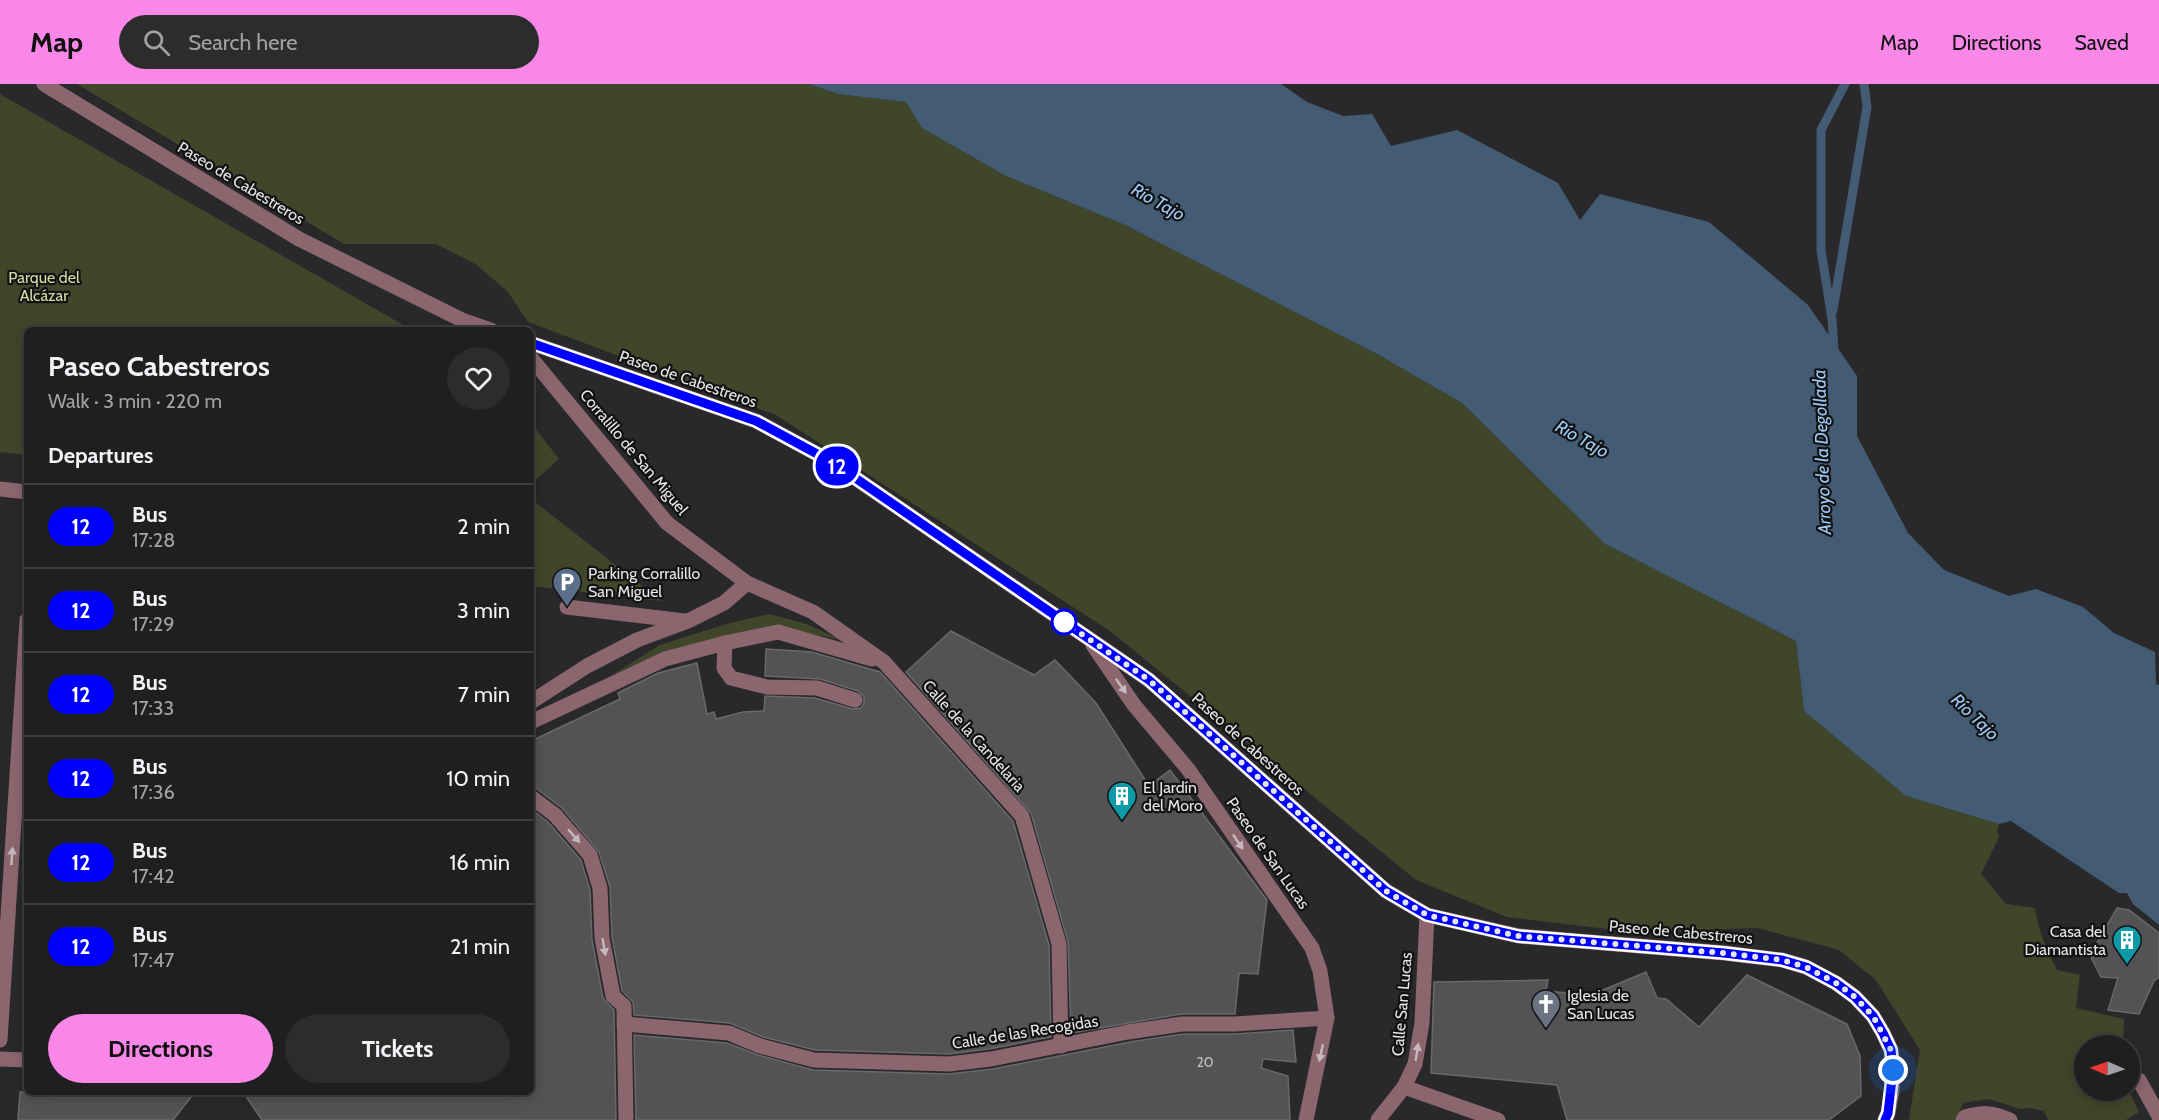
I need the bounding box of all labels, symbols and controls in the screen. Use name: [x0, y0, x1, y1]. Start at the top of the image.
search box: [119, 15, 539, 69]
text: Map: [30, 25, 83, 59]
icon: search: [140, 26, 173, 59]
text: Search here: [188, 29, 297, 56]
text: Map: [1880, 30, 1919, 55]
text: Directions: [1952, 30, 2041, 55]
text: Saved: [2074, 30, 2129, 55]
street label: Paseo de Cabestreros: [174, 138, 308, 229]
water label: Río Tajo: [1127, 178, 1189, 226]
park label: Parque del Alcázar: [8, 268, 80, 305]
button: heart: [447, 347, 510, 410]
street label: Paseo de Cabestreros: [617, 347, 760, 412]
text: Paseo Cabestreros: [48, 349, 270, 383]
water label: Arroyo de la Degollada: [1808, 369, 1836, 536]
street label: Corralillo de San Miguel: [576, 385, 692, 519]
text: Walk · 3 min · 220 m: [48, 389, 222, 413]
water label: Río Tajo: [1551, 415, 1613, 463]
text: Departures: [48, 442, 153, 469]
line badge: 12: [810, 446, 864, 485]
text: 12: [828, 454, 846, 479]
text: Bus: [132, 501, 167, 528]
text: 2 min: [457, 513, 510, 540]
text: 12: [72, 514, 90, 539]
text: 17:28: [132, 528, 175, 552]
place label: Parking Corralillo San Miguel: [588, 564, 700, 601]
parking icon: Parking Corralillo San Miguel: [551, 566, 583, 608]
text: Bus: [132, 585, 167, 612]
text: 3 min: [457, 597, 510, 624]
text: 12: [72, 598, 90, 623]
unlabelled marker: [1051, 609, 1077, 635]
text: 17:29: [132, 612, 175, 636]
text: Bus: [132, 669, 167, 696]
street label: Calle de la Candelaria: [919, 676, 1029, 796]
one-way arrow: [1115, 678, 1126, 694]
text: 7 min: [458, 681, 510, 708]
text: 12: [72, 682, 90, 707]
street label: Paseo de Cabestreros: [1188, 689, 1308, 800]
water label: Río Tajo: [1947, 689, 2003, 745]
text: 17:33: [132, 696, 174, 720]
text: Bus: [132, 753, 167, 780]
text: 10 min: [446, 765, 510, 792]
text: 12: [72, 766, 90, 791]
place label: El Jardín del Moro: [1143, 778, 1203, 815]
text: 17:36: [132, 780, 175, 804]
building icon: El Jardín del Moro: [1106, 780, 1138, 822]
street label: Paseo de San Lucas: [1222, 794, 1314, 913]
one-way arrow: [567, 828, 580, 843]
one-way arrow: [1232, 834, 1244, 850]
text: Bus: [132, 837, 167, 864]
one-way arrow: [8, 847, 17, 866]
text: 16 min: [449, 849, 510, 876]
text: 12: [72, 850, 90, 875]
text: 17:42: [132, 864, 175, 888]
street label: Paseo de Cabestreros: [1608, 916, 1754, 948]
text: Bus: [132, 921, 167, 948]
place label: Casa del Diamantista: [2024, 922, 2106, 959]
building icon: Casa del Diamantista: [2111, 924, 2143, 966]
text: 21 min: [450, 933, 510, 960]
text: 12: [72, 934, 90, 959]
one-way arrow: [600, 937, 609, 956]
text: 17:47: [132, 948, 174, 972]
street label: Calle San Lucas: [1388, 951, 1416, 1057]
place label: Iglesia de San Lucas: [1567, 986, 1635, 1023]
church icon: Iglesia de San Lucas: [1530, 988, 1562, 1030]
street label: Calle de las Recogidas: [951, 1011, 1100, 1053]
button: Directions: [48, 1014, 273, 1083]
button: Tickets: [285, 1014, 510, 1083]
north arrow: [2074, 1035, 2140, 1101]
map controls: [2074, 1035, 2140, 1101]
one-way arrow: [1413, 1043, 1422, 1062]
one-way arrow: [1316, 1044, 1325, 1063]
house number: 20: [1196, 1053, 1214, 1071]
your location: [1878, 1055, 1908, 1085]

